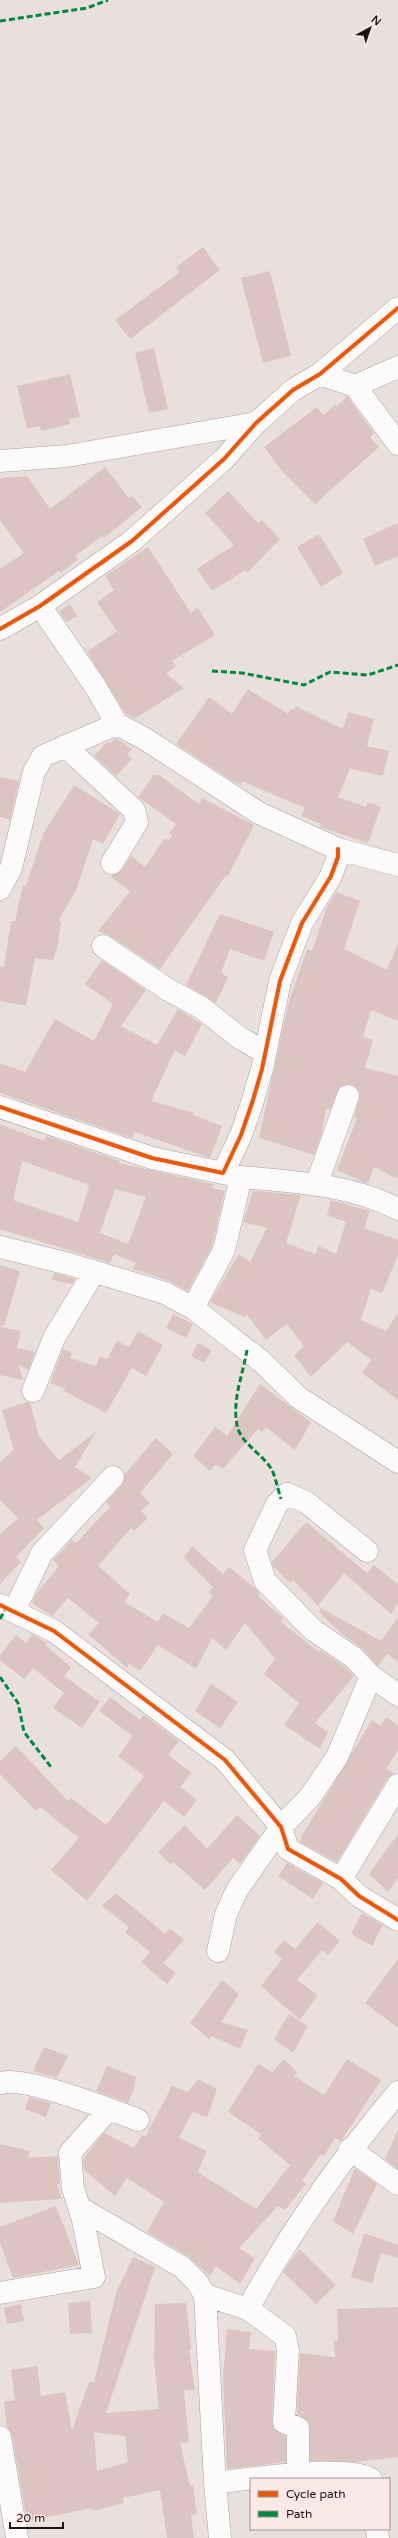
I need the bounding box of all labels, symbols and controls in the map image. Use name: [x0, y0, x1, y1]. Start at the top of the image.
north arrow: [350, 8, 390, 48]
text: N: [369, 13, 384, 29]
legend: [250, 2478, 390, 2530]
text: Cycle path: [286, 2487, 345, 2501]
scale bar: [10, 2504, 63, 2530]
text: Path: [286, 2507, 312, 2521]
text: 20 m: [16, 2511, 45, 2525]

